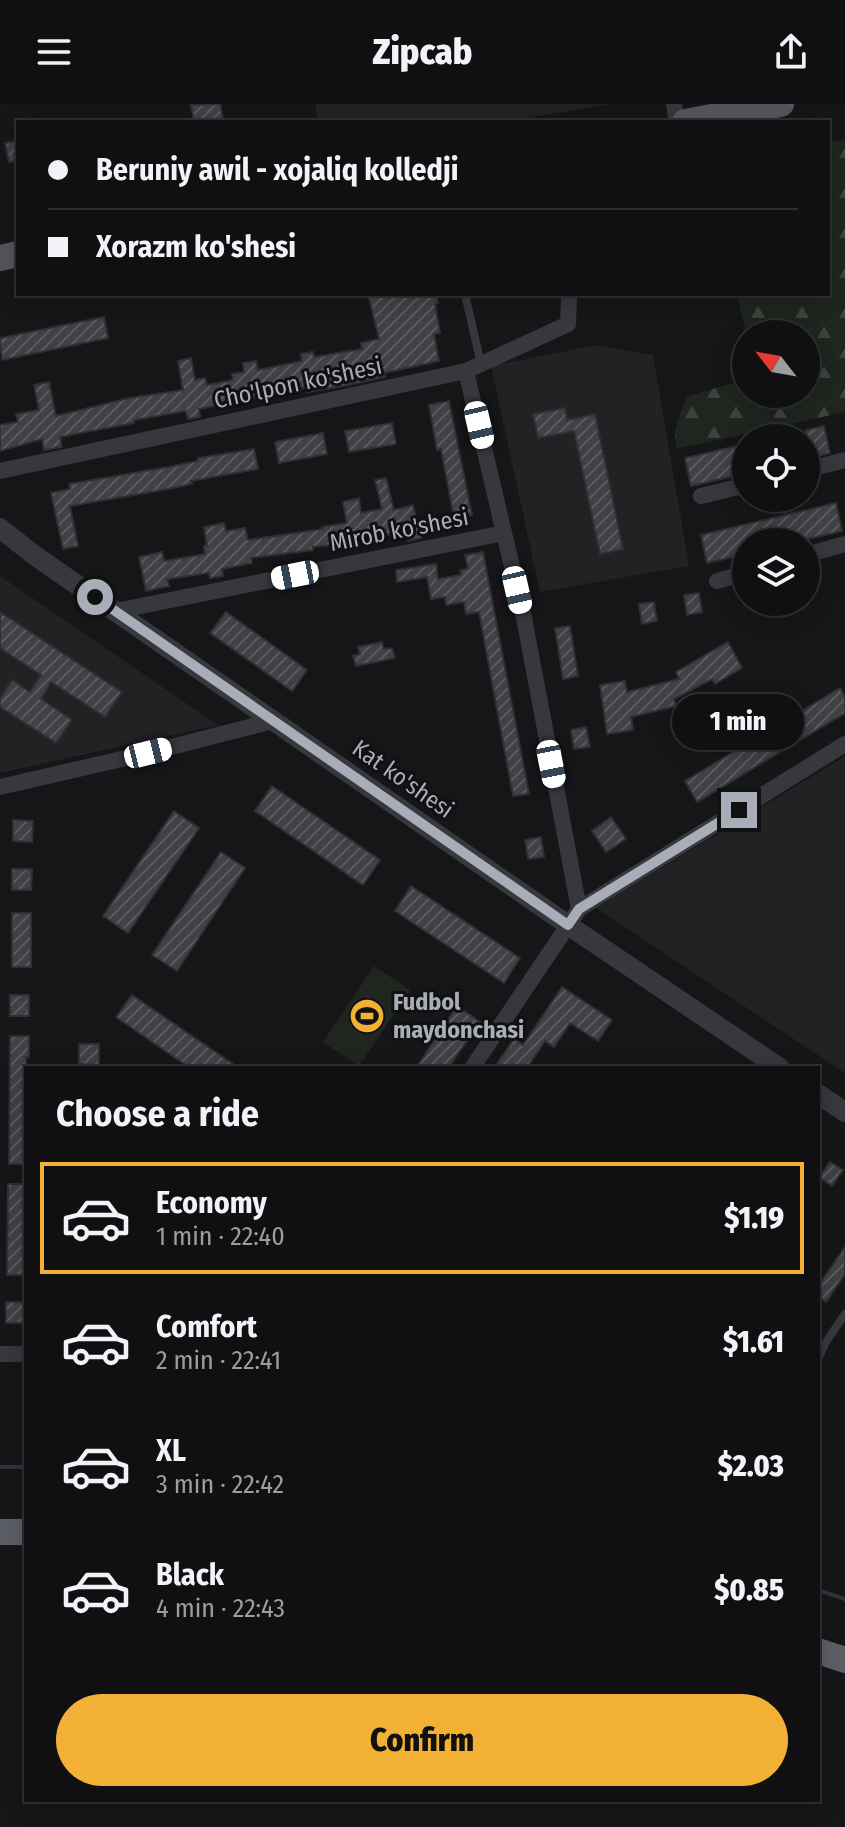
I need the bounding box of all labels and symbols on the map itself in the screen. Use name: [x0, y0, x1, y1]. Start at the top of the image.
north arrow: [732, 320, 820, 408]
street label: Cho'lpon ko'shesi: [212, 352, 384, 414]
car: [462, 399, 496, 451]
street label: Mirob ko'shesi: [327, 503, 471, 557]
car: [269, 559, 321, 591]
car: [500, 564, 534, 616]
route start: [77, 579, 113, 615]
callout: 1 min: [673, 694, 805, 750]
street label: Kat ko'shesi: [347, 734, 459, 824]
car: [122, 736, 174, 770]
car: [535, 738, 567, 790]
route end: [721, 792, 757, 828]
place label: Fudbol maydonchasi: [393, 988, 524, 1044]
sports icon: Fudbol maydonchasi: [348, 997, 386, 1035]

